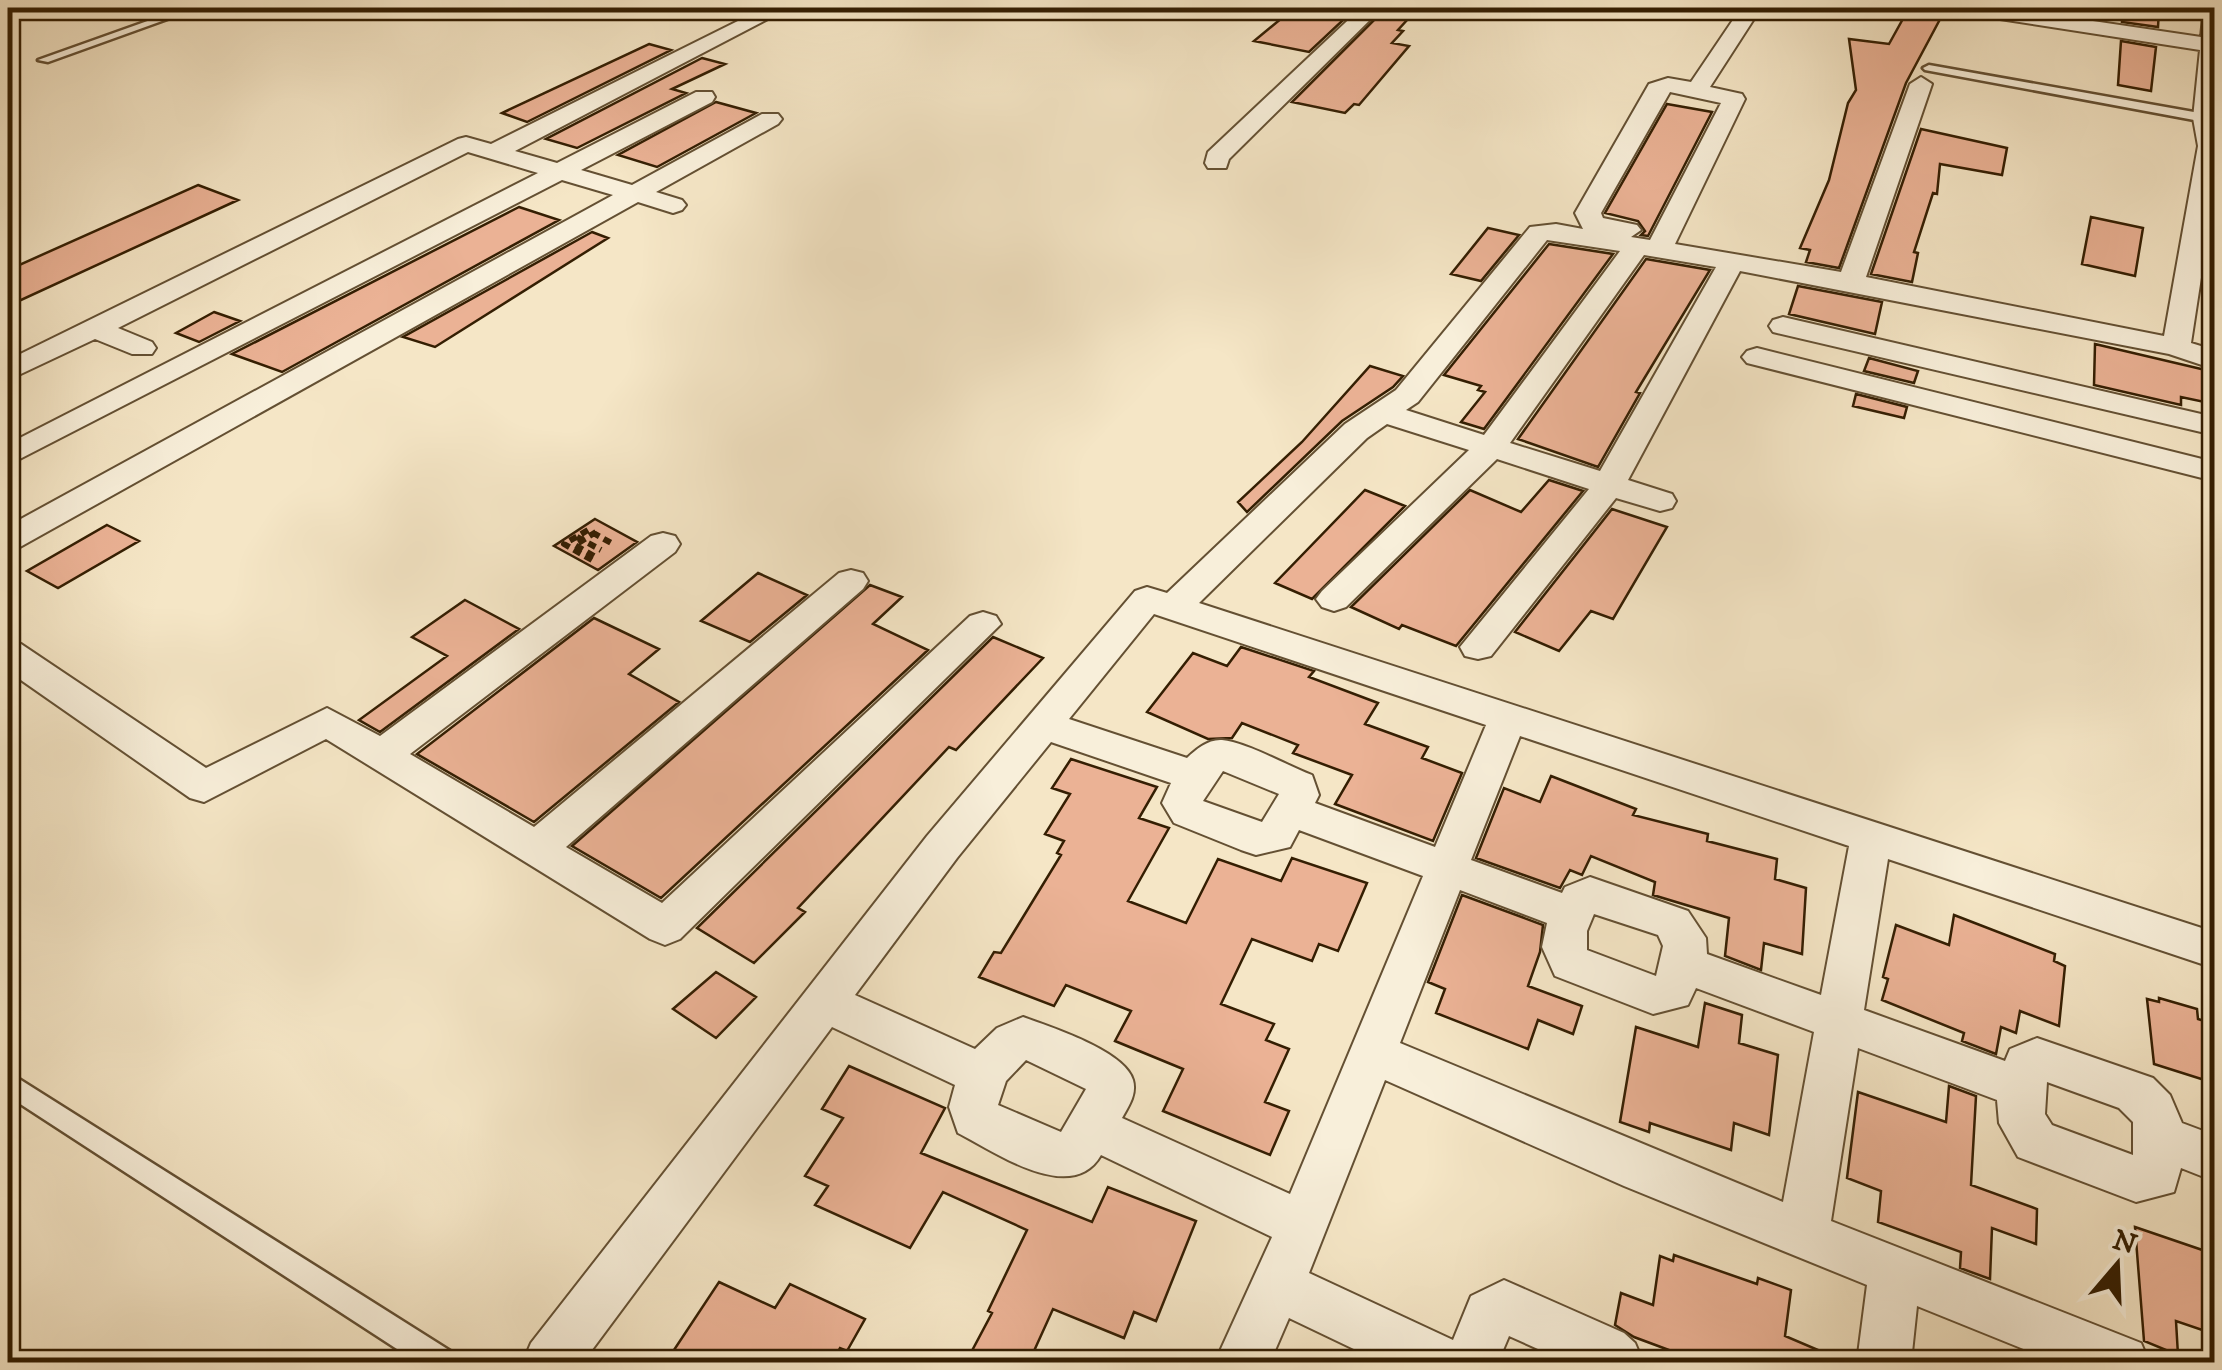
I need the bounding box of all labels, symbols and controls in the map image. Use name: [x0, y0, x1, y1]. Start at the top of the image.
north arrow: [2067, 1215, 2167, 1315]
text: N: [2108, 1222, 2141, 1263]

